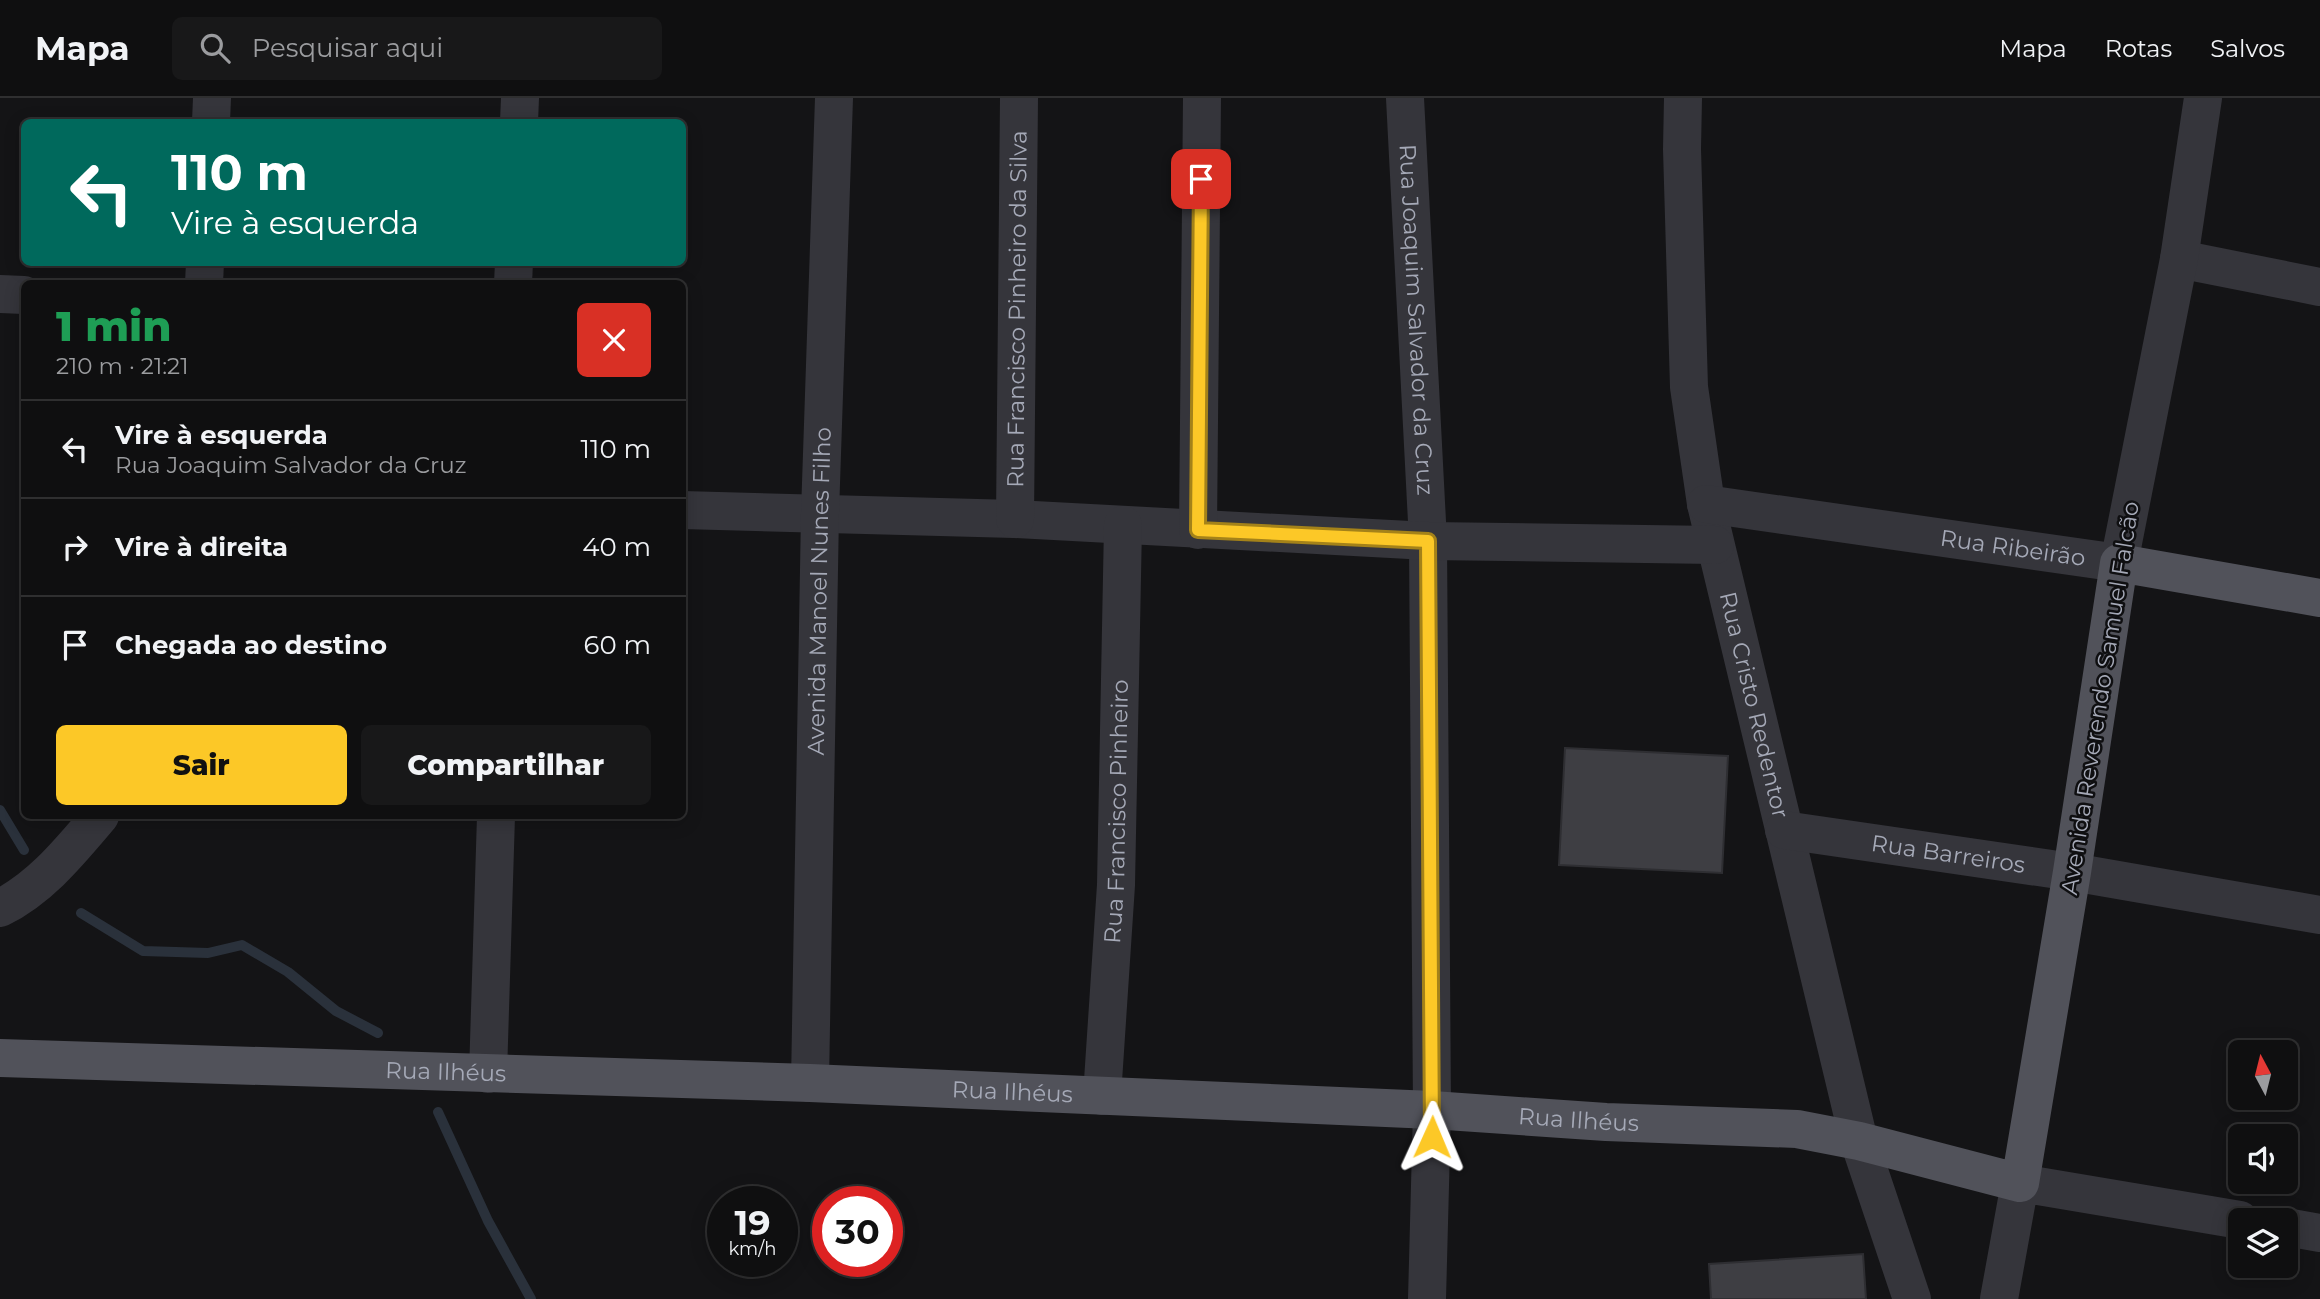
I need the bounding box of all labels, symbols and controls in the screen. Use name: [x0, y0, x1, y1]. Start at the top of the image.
search box: [172, 17, 662, 80]
text: Mapa: [35, 28, 130, 68]
icon: search: [196, 29, 234, 67]
text: Pesquisar aqui: [252, 32, 443, 64]
text: Mapa: [1999, 34, 2067, 63]
text: Rotas: [2105, 34, 2172, 63]
text: Salvos: [2210, 34, 2285, 63]
street label: Rua Francisco Pinheiro da Silva: [1001, 130, 1033, 488]
text: 110 m: [171, 143, 308, 202]
street label: Rua Joaquim Salvador da Cruz: [1393, 143, 1440, 496]
icon: left: [56, 147, 147, 238]
pin: [1171, 149, 1231, 209]
icon: arrive: [1182, 160, 1220, 198]
text: Vire à esquerda: [171, 203, 419, 242]
text: 1 min: [56, 300, 172, 352]
button: close: [577, 303, 651, 377]
text: 210 m · 21:21: [56, 352, 188, 380]
text: Vire à esquerda: [115, 419, 328, 451]
street label: Avenida Manoel Nunes Filho: [802, 426, 837, 755]
icon: left: [56, 430, 94, 468]
text: 110 m: [581, 433, 651, 465]
text: Rua Joaquim Salvador da Cruz: [115, 451, 466, 479]
street label: Avenida Reverendo Samuel Falcão: [2055, 499, 2145, 897]
street label: Rua Ribeirão: [1938, 524, 2087, 572]
icon: right: [56, 528, 94, 566]
text: Vire à direita: [115, 531, 288, 563]
text: 40 m: [582, 531, 651, 563]
street label: Rua Cristo Redentor: [1714, 589, 1795, 821]
icon: arrive: [56, 626, 94, 664]
text: Chegada ao destino: [115, 629, 387, 661]
text: 60 m: [584, 629, 651, 661]
street label: Rua Francisco Pinheiro: [1098, 679, 1134, 944]
button: Sair: [56, 725, 347, 805]
button: Compartilhar: [361, 725, 651, 805]
street label: Rua Barreiros: [1869, 829, 2027, 879]
north arrow: [2228, 1040, 2298, 1110]
map controls: [2228, 1040, 2298, 1278]
street label: Rua Ilhéus: [385, 1056, 507, 1088]
street label: Rua Ilhéus: [951, 1075, 1073, 1108]
position arrow: [1395, 1100, 1469, 1174]
street label: Rua Ilhéus: [1517, 1102, 1640, 1137]
button: sound: [2228, 1124, 2298, 1194]
speed limit sign: 30: [812, 1186, 903, 1277]
text: 19: [734, 1201, 771, 1244]
button: layers: [2228, 1208, 2298, 1278]
text: km/h: [728, 1238, 777, 1260]

